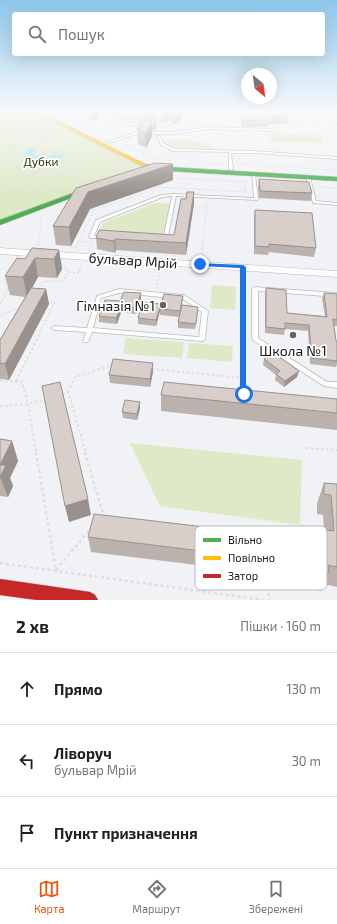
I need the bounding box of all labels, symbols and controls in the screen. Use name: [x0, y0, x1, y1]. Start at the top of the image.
search box: [12, 12, 325, 56]
icon: search: [26, 23, 48, 45]
text: Пошук: [58, 25, 105, 43]
north arrow: [241, 68, 277, 104]
park label: Дубки: [24, 154, 58, 169]
street label: бульвар Мрій: [88, 248, 178, 272]
route end: [191, 255, 209, 273]
place label: Гімназія №1: [76, 297, 155, 314]
marker: Гімназія №1: [158, 300, 168, 310]
marker: Школа №1: [288, 330, 298, 340]
place label: Школа №1: [259, 342, 327, 359]
route start: [235, 385, 253, 403]
legend: [195, 526, 327, 590]
text: Вільно: [228, 533, 262, 546]
text: Повільно: [228, 551, 275, 564]
text: Затор: [228, 569, 258, 582]
text: 2 хв: [16, 616, 49, 636]
text: Пішки · 160 m: [240, 618, 321, 634]
icon: ahead: [16, 678, 38, 700]
text: Прямо: [54, 680, 103, 698]
text: 130 m: [286, 681, 321, 697]
text: Ліворуч: [54, 744, 112, 762]
icon: left: [16, 750, 38, 772]
text: 30 m: [292, 753, 321, 769]
text: бульвар Мрій: [54, 762, 137, 778]
icon: arrive: [16, 822, 38, 844]
text: Пункт призначення: [54, 824, 198, 842]
tab: Карта: [34, 878, 64, 915]
tab: Маршрут: [132, 878, 181, 915]
tab: Збережені: [249, 878, 303, 915]

